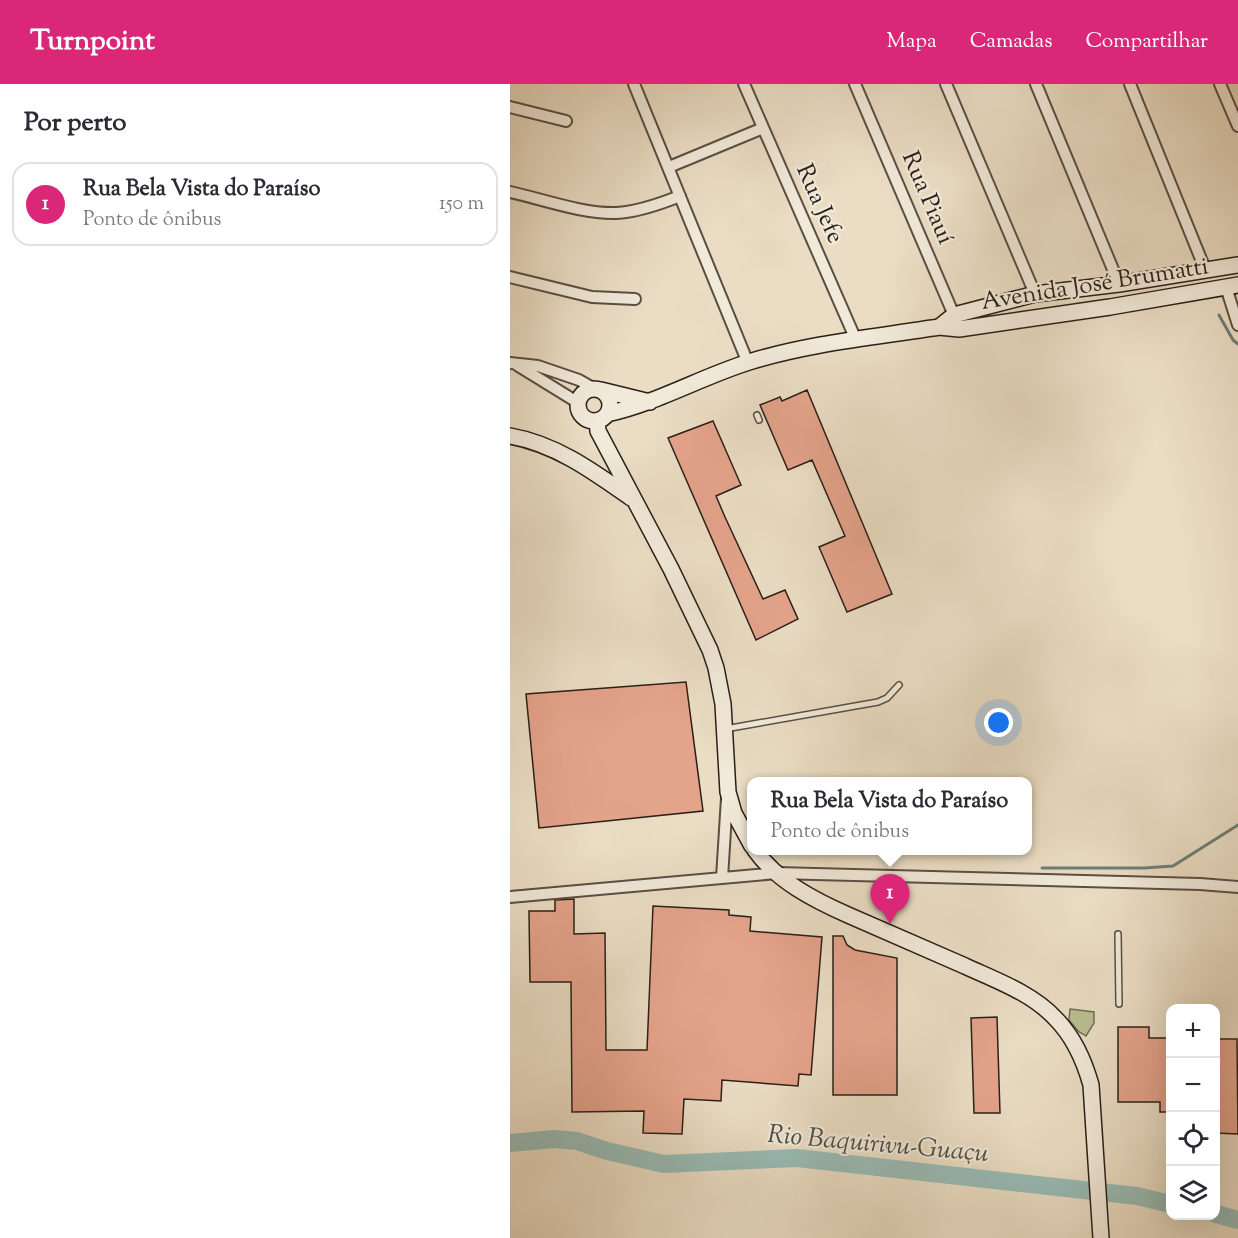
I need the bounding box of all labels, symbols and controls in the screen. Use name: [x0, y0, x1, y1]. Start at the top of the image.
text: Turnpoint: [30, 22, 155, 62]
text: Mapa: [887, 27, 937, 57]
text: Camadas: [970, 27, 1053, 57]
text: Compartilhar: [1086, 27, 1208, 57]
text: Por perto: [24, 105, 126, 142]
street label: Rua Piauí: [892, 146, 962, 250]
street label: Rua Jefe: [786, 159, 852, 249]
text: Rua Bela Vista do Paraíso: [83, 174, 321, 206]
text: 1: [42, 190, 49, 219]
text: 150 m: [439, 190, 484, 219]
text: Ponto de ônibus: [83, 206, 221, 235]
street label: Avenida José Brumatti: [979, 250, 1211, 320]
your location: [984, 708, 1013, 737]
popup: [747, 777, 1032, 855]
text: Rua Bela Vista do Paraíso: [771, 786, 1008, 818]
text: Ponto de ônibus: [771, 818, 909, 847]
pin: 1: [870, 874, 910, 924]
map controls: [1166, 1004, 1220, 1220]
button: +: [1166, 1004, 1220, 1058]
button: −: [1166, 1058, 1220, 1112]
button: locate: [1166, 1112, 1220, 1166]
water label: Rio Baquirivu-Guaçu: [766, 1117, 990, 1173]
button: layers: [1166, 1166, 1220, 1220]

